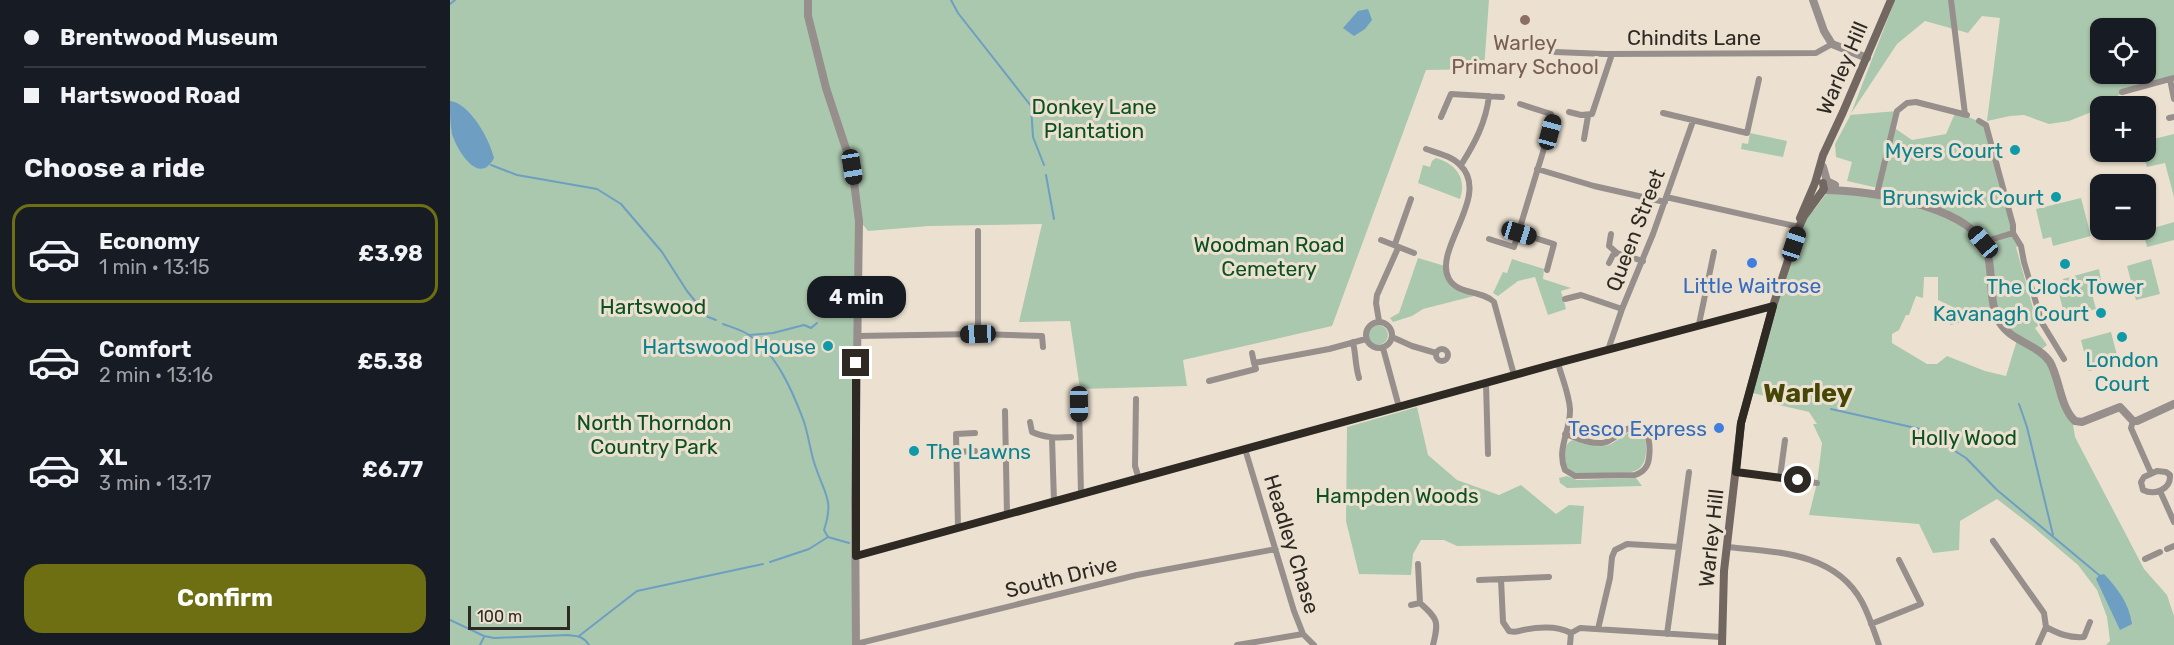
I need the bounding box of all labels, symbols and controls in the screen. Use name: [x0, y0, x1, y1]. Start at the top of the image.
marker: Warley Primary School: [1518, 13, 1532, 27]
street label: Warley Hill: [1811, 18, 1873, 118]
map controls: [2090, 18, 2156, 240]
button: locate: [2090, 18, 2156, 84]
text: Brentwood Museum: [60, 24, 278, 51]
street label: Chindits Lane: [1627, 25, 1761, 50]
place label: Warley Primary School: [1451, 30, 1599, 79]
text: Hartswood Road: [60, 82, 240, 109]
park label: Donkey Lane Plantation: [1031, 94, 1157, 143]
button: +: [2090, 96, 2156, 162]
car: [1537, 112, 1563, 152]
place label: Myers Court: [1885, 138, 2003, 163]
marker: Myers Court: [2008, 143, 2022, 157]
car: [840, 148, 864, 186]
text: Choose a ride: [24, 152, 205, 184]
street label: Queen Street: [1600, 165, 1670, 295]
button: −: [2090, 174, 2156, 240]
place label: Brunswick Court: [1882, 185, 2044, 210]
marker: Brunswick Court: [2049, 190, 2063, 204]
car: [1499, 219, 1539, 247]
car: [1965, 222, 2001, 262]
car: [1780, 224, 1808, 264]
icon: car: [27, 227, 81, 281]
text: Economy: [99, 228, 200, 255]
park label: Woodman Road Cemetery: [1194, 232, 1344, 281]
text: £3.98: [358, 240, 423, 267]
text: 1 min · 13:15: [99, 255, 210, 279]
marker: Little Waitrose: [1745, 256, 1759, 270]
marker: The Clock Tower: [2058, 257, 2072, 271]
place label: Little Waitrose: [1683, 273, 1821, 298]
place label: The Clock Tower: [1986, 274, 2144, 299]
callout: 4 min: [806, 276, 906, 318]
text: 4 min: [829, 285, 884, 309]
park label: Hartswood: [600, 294, 706, 319]
place label: Kavanagh Court: [1933, 301, 2089, 326]
marker: Kavanagh Court: [2094, 306, 2108, 320]
car: [960, 324, 996, 344]
marker: London Court: [2115, 330, 2129, 344]
place label: Hartswood House: [642, 334, 816, 359]
icon: car: [27, 335, 81, 389]
text: Comfort: [99, 336, 191, 363]
marker: Hartswood House: [821, 339, 835, 353]
place label: London Court: [2085, 347, 2159, 396]
text: £5.38: [357, 348, 423, 375]
route end: [842, 349, 869, 376]
text: 2 min · 13:16: [99, 363, 213, 387]
district label: Warley: [1763, 377, 1853, 409]
car: [1070, 386, 1088, 422]
park label: North Thorndon Country Park: [577, 410, 731, 459]
place label: Tesco Express: [1568, 416, 1707, 441]
marker: Tesco Express: [1712, 421, 1726, 435]
park label: Holly Wood: [1911, 425, 2017, 450]
place label: The Lawns: [926, 439, 1031, 464]
icon: car: [27, 443, 81, 497]
text: XL: [99, 444, 127, 471]
marker: The Lawns: [907, 444, 921, 458]
text: £6.77: [362, 456, 423, 483]
route start: [1784, 466, 1811, 493]
text: 3 min · 13:17: [99, 471, 212, 495]
street label: Headley Chase: [1259, 471, 1325, 617]
park label: Hampden Woods: [1315, 483, 1479, 508]
street label: Warley Hill: [1693, 488, 1729, 588]
street label: South Drive: [1002, 551, 1120, 603]
button: Confirm: [24, 564, 426, 633]
scale bar: [468, 603, 570, 630]
text: 100 m: [477, 607, 522, 626]

